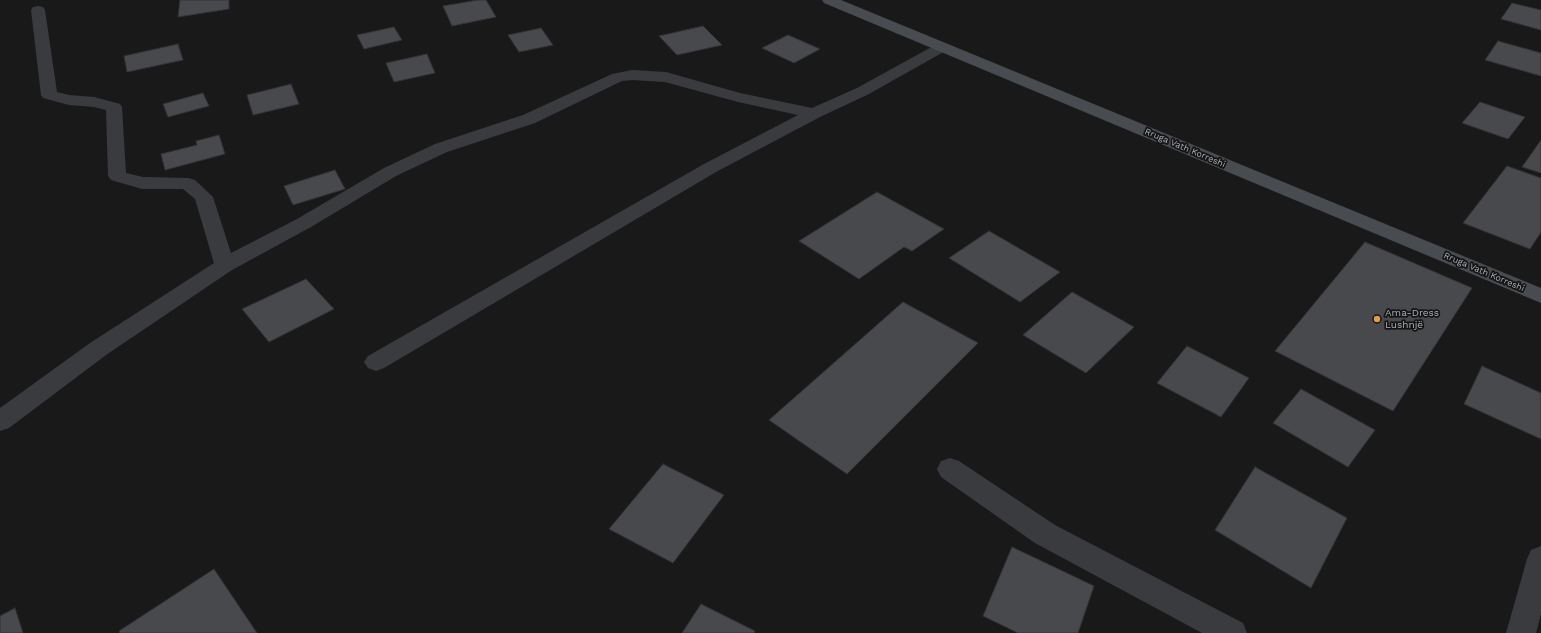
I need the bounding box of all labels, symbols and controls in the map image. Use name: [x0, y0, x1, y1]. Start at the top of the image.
street label: Rruga Vath Korreshi: [1143, 126, 1227, 170]
street label: Rruga Vath Korreshi: [1442, 250, 1526, 294]
place label: Ama-Dress Lushnjë: [1385, 307, 1439, 330]
marker: Ama-Dress Lushnjë: [1372, 314, 1382, 324]

